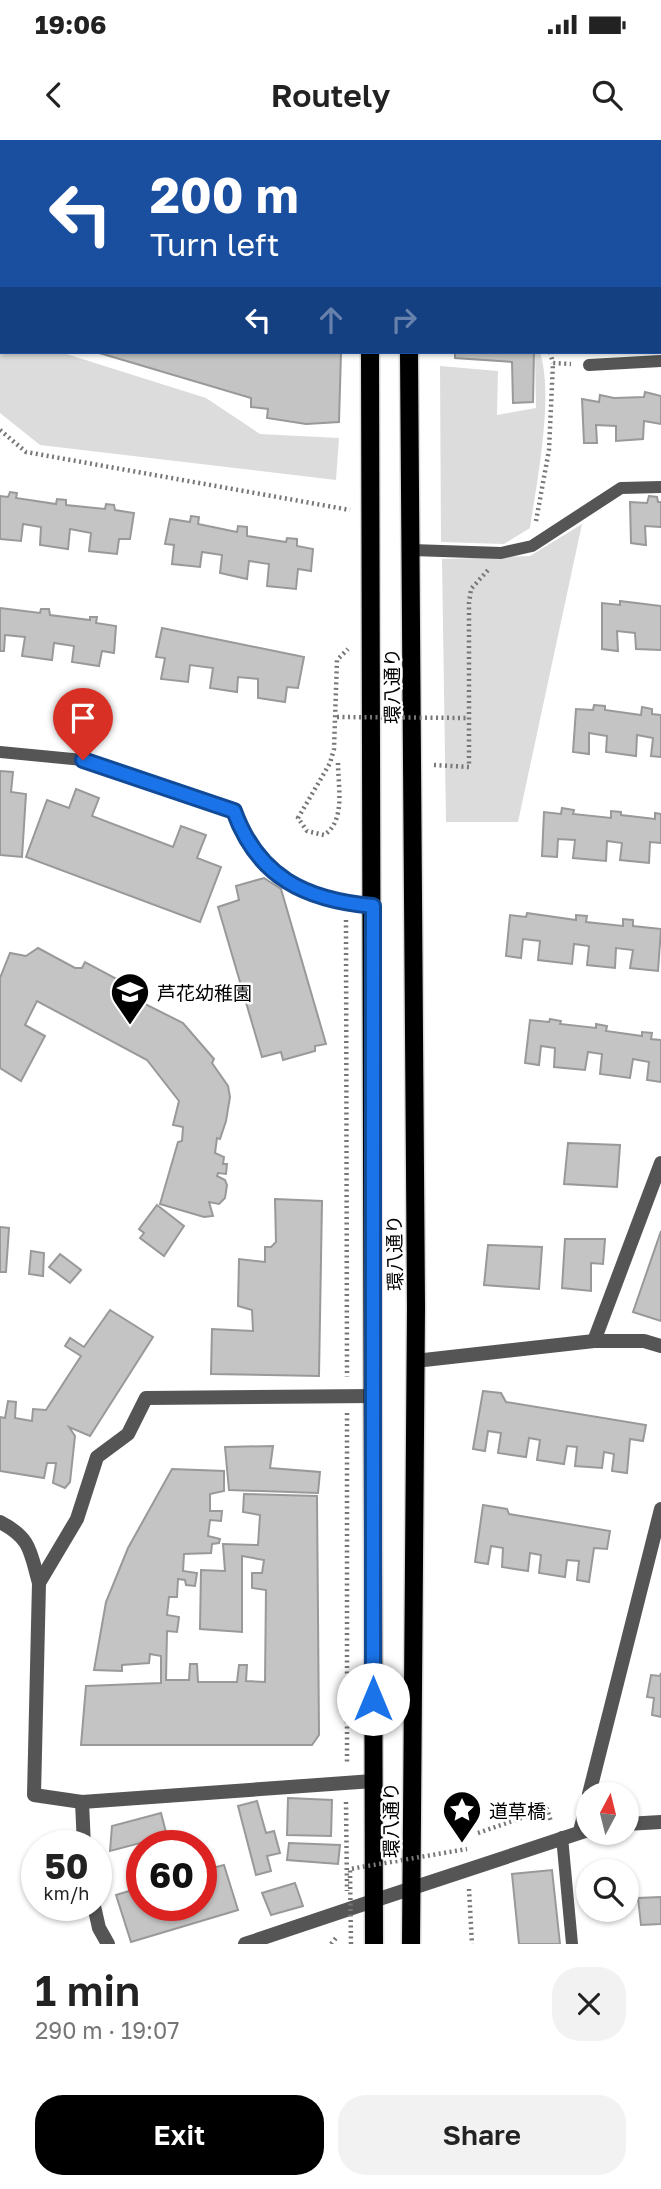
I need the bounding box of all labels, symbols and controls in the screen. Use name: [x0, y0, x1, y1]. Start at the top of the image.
text: 19:06: [35, 9, 107, 40]
icon: back: [35, 76, 73, 114]
text: Routely: [271, 76, 390, 114]
icon: search: [588, 76, 626, 114]
text: 200 m: [150, 165, 299, 224]
icon: left: [35, 168, 126, 259]
text: Turn left: [150, 225, 279, 263]
icon: left: [239, 301, 277, 339]
icon: ahead: [312, 301, 350, 339]
icon: right: [385, 301, 423, 339]
street label: 環八通り: [380, 648, 403, 724]
pin: [53, 688, 113, 760]
icon: arrive: [64, 699, 102, 737]
school or university icon: 芦花幼稚園: [109, 971, 151, 1026]
place label: 芦花幼稚園: [157, 981, 252, 1004]
street label: 環八通り: [382, 1215, 406, 1291]
position arrow: [336, 1662, 410, 1736]
street label: 環八通り: [379, 1782, 402, 1858]
north arrow: [576, 1782, 639, 1844]
map controls: [576, 1782, 639, 1922]
place icon: 道草橋: [441, 1789, 483, 1844]
place label: 道草橋: [489, 1799, 546, 1822]
speed limit sign: 60: [126, 1830, 217, 1921]
text: 50: [44, 1845, 89, 1887]
button: search: [576, 1859, 639, 1922]
text: km/h: [44, 1882, 89, 1904]
text: 1 min: [35, 1965, 140, 2015]
button: close: [552, 1967, 626, 2041]
text: 290 m · 19:07: [35, 2016, 179, 2044]
button: Exit: [35, 2095, 324, 2175]
button: Share: [338, 2095, 626, 2175]

